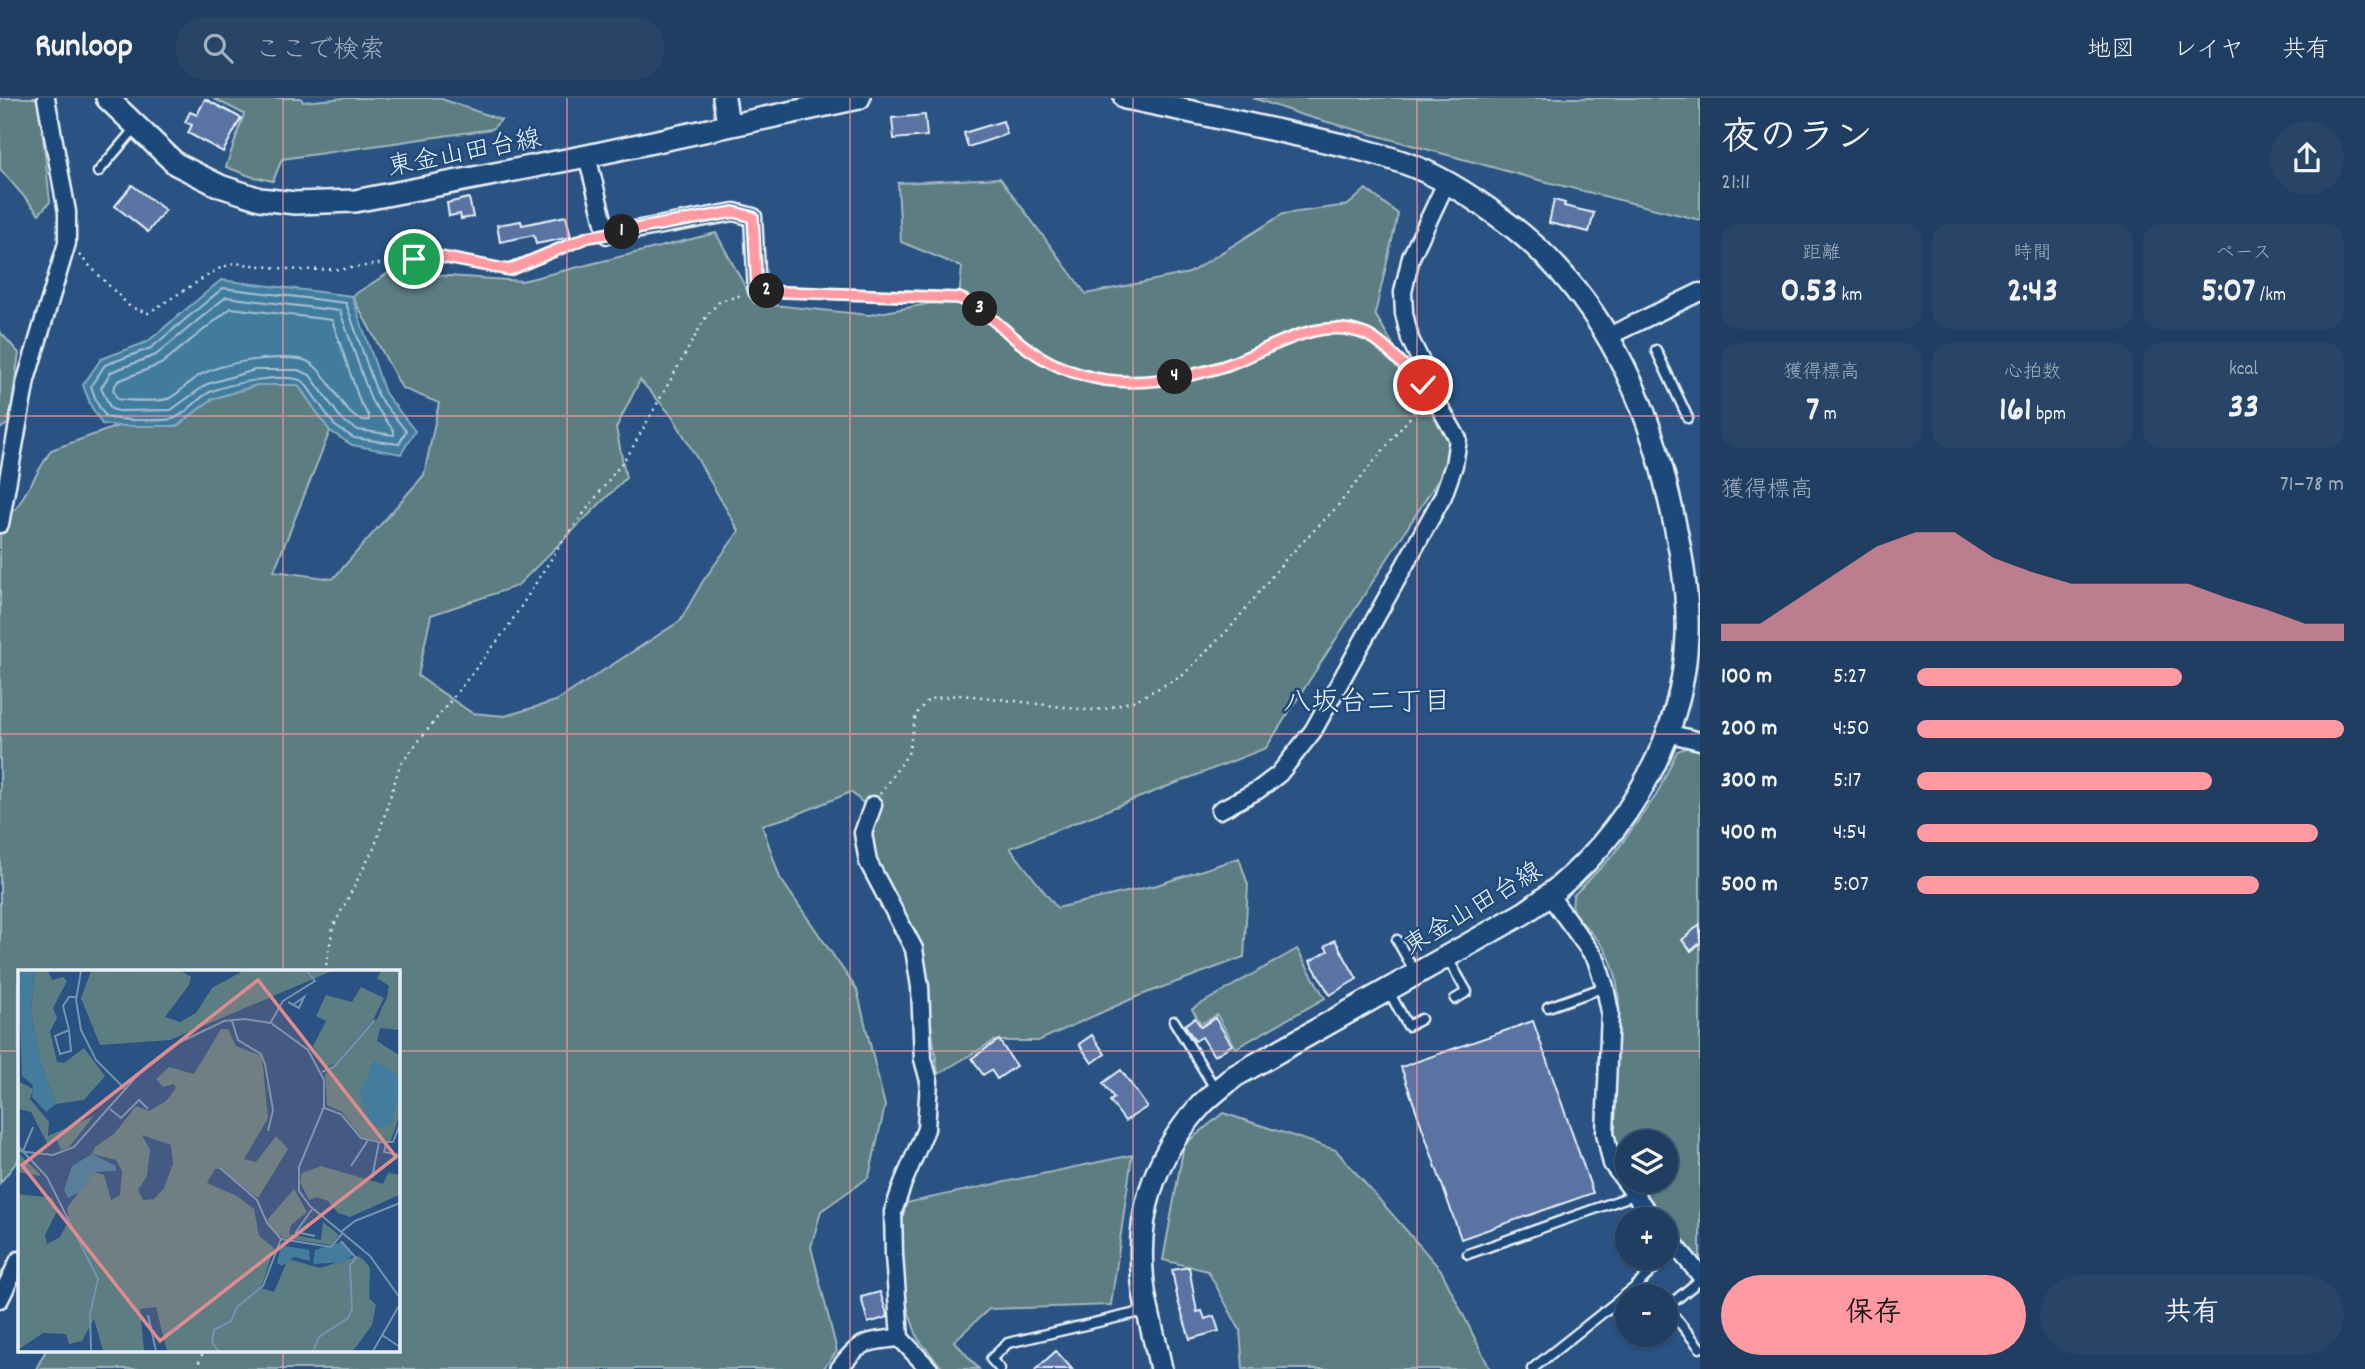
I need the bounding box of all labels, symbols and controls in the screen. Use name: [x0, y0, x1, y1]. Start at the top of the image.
search box: [175, 17, 665, 80]
text: Runloop: [35, 25, 133, 72]
icon: search: [199, 29, 237, 67]
text: ここで検索: [255, 33, 385, 70]
text: 地図: [2087, 34, 2135, 68]
text: レイヤ: [2173, 34, 2244, 68]
text: 共有: [2282, 34, 2330, 68]
text: 夜のラン: [1721, 113, 1873, 168]
street label: 東金山田台線: [385, 121, 545, 187]
button: share: [2270, 121, 2344, 195]
text: 21:11: [1721, 167, 1750, 200]
pin: 1: [604, 214, 640, 250]
text: 1: [619, 218, 624, 245]
pin: [384, 229, 444, 289]
icon: arrive: [395, 240, 433, 278]
text: 距離: [1802, 241, 1841, 268]
text: 時間: [2013, 241, 2052, 268]
text: ペース: [2216, 241, 2271, 268]
text: 0.53: [1781, 268, 1837, 318]
text: 2:43: [2007, 268, 2058, 318]
text: 5:07: [2201, 268, 2255, 318]
pin: 2: [750, 274, 784, 308]
text: 2: [762, 277, 771, 304]
text: km: [1837, 283, 1862, 310]
text: /km: [2255, 283, 2286, 310]
pin: 3: [962, 292, 998, 326]
text: 3: [975, 295, 984, 322]
pin: [1393, 355, 1453, 415]
text: kcal: [2229, 357, 2258, 384]
pin: 4: [1158, 360, 1192, 394]
text: 獲得標高: [1783, 360, 1860, 387]
text: 心拍数: [2004, 360, 2061, 387]
text: 4: [1171, 363, 1178, 390]
icon: check: [1404, 366, 1442, 404]
text: 33: [2228, 384, 2259, 434]
text: 7: [1806, 387, 1820, 437]
text: 161: [1999, 387, 2032, 437]
text: m: [1820, 402, 1837, 429]
text: bpm: [2032, 402, 2066, 429]
text: 71–78 m: [2280, 469, 2344, 502]
text: 獲得標高: [1721, 475, 1813, 508]
text: 100 m: [1721, 661, 1772, 694]
text: 5:27: [1833, 661, 1866, 694]
district label: 八坂台二丁目: [1283, 685, 1451, 725]
text: 200 m: [1721, 713, 1777, 746]
text: 4:50: [1833, 713, 1870, 746]
text: 300 m: [1721, 765, 1777, 798]
text: 5:17: [1833, 765, 1861, 798]
text: 400 m: [1721, 817, 1777, 850]
text: 4:54: [1833, 817, 1867, 850]
street label: 東金山田台線: [1397, 854, 1550, 966]
text: 500 m: [1721, 869, 1778, 902]
text: 5:07: [1833, 869, 1869, 902]
inset map: [18, 970, 399, 1352]
map controls: [1615, 1130, 1678, 1347]
button: layers: [1615, 1130, 1678, 1193]
button: +: [1615, 1207, 1678, 1270]
button: 保存: [1721, 1275, 2026, 1355]
button: 共有: [2040, 1275, 2344, 1355]
button: −: [1615, 1284, 1678, 1347]

